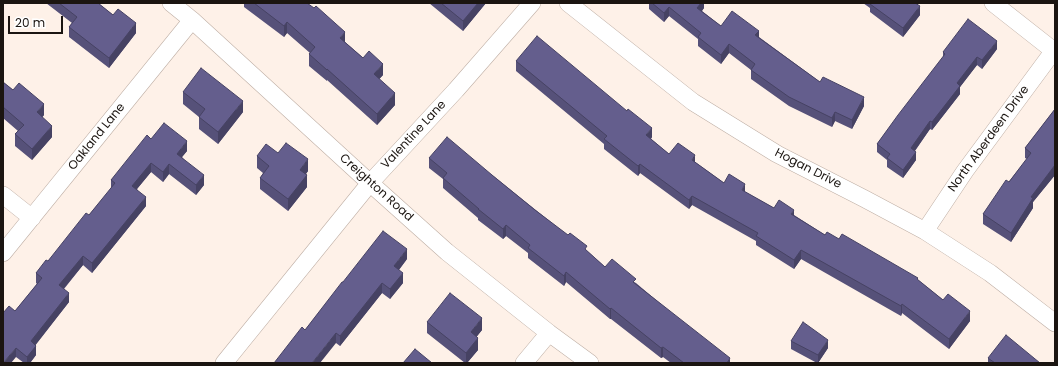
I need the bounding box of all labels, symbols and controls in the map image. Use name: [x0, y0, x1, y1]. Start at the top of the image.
scale bar: [10, 8, 65, 34]
text: 20 m: [15, 14, 45, 31]
street label: North Aberdeen Drive: [946, 83, 1032, 195]
street label: Valentine Lane: [379, 98, 449, 172]
street label: Oakland Lane: [66, 101, 128, 173]
street label: Hogan Drive: [772, 146, 844, 192]
street label: Creighton Road: [336, 151, 416, 225]

